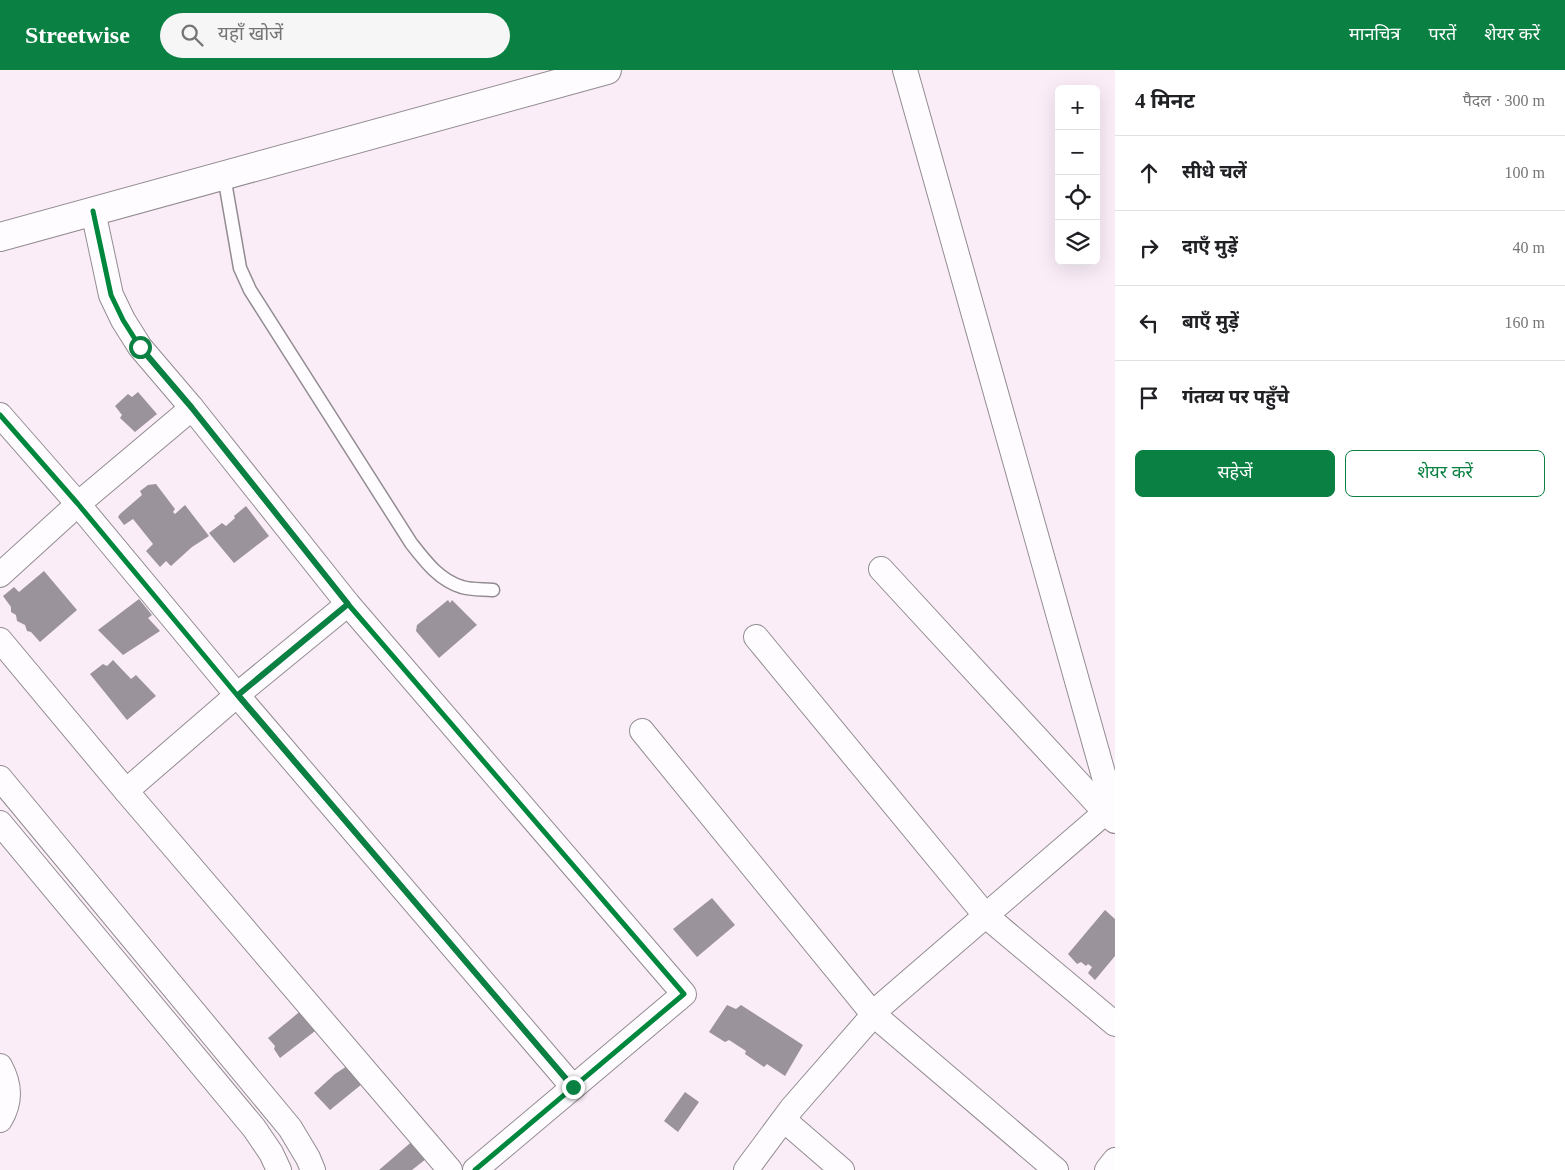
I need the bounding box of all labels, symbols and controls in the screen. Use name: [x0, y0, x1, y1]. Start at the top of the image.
search box: [160, 13, 510, 58]
icon: search: [178, 21, 206, 49]
text: Streetwise: [25, 22, 130, 48]
text: यहाँ खोजें: [218, 23, 283, 44]
text: मानचित्र: [1349, 24, 1400, 44]
text: परतें: [1428, 24, 1456, 44]
text: शेयर करें: [1484, 24, 1540, 44]
map controls: [1055, 85, 1100, 265]
button: +: [1055, 85, 1100, 130]
text: 4 मिनट: [1135, 89, 1195, 113]
text: पैदल · 300 m: [1463, 92, 1545, 109]
button: −: [1055, 130, 1100, 175]
icon: ahead: [1135, 159, 1163, 187]
text: सीधे चलें: [1182, 161, 1247, 182]
text: 100 m: [1505, 164, 1545, 181]
button: locate: [1055, 175, 1100, 220]
button: layers: [1055, 220, 1100, 265]
icon: right: [1135, 234, 1163, 262]
text: दाएँ मुड़ें: [1182, 236, 1238, 257]
text: 40 m: [1513, 239, 1545, 256]
icon: left: [1135, 309, 1163, 337]
text: बाएँ मुड़ें: [1182, 311, 1239, 332]
text: 160 m: [1505, 314, 1545, 331]
route start: [129, 336, 152, 359]
icon: arrive: [1135, 384, 1163, 412]
text: गंतव्य पर पहुँचे: [1182, 386, 1289, 407]
button: सहेजें: [1135, 450, 1335, 497]
button: शेयर करें: [1345, 450, 1545, 497]
route end: [562, 1076, 585, 1099]

